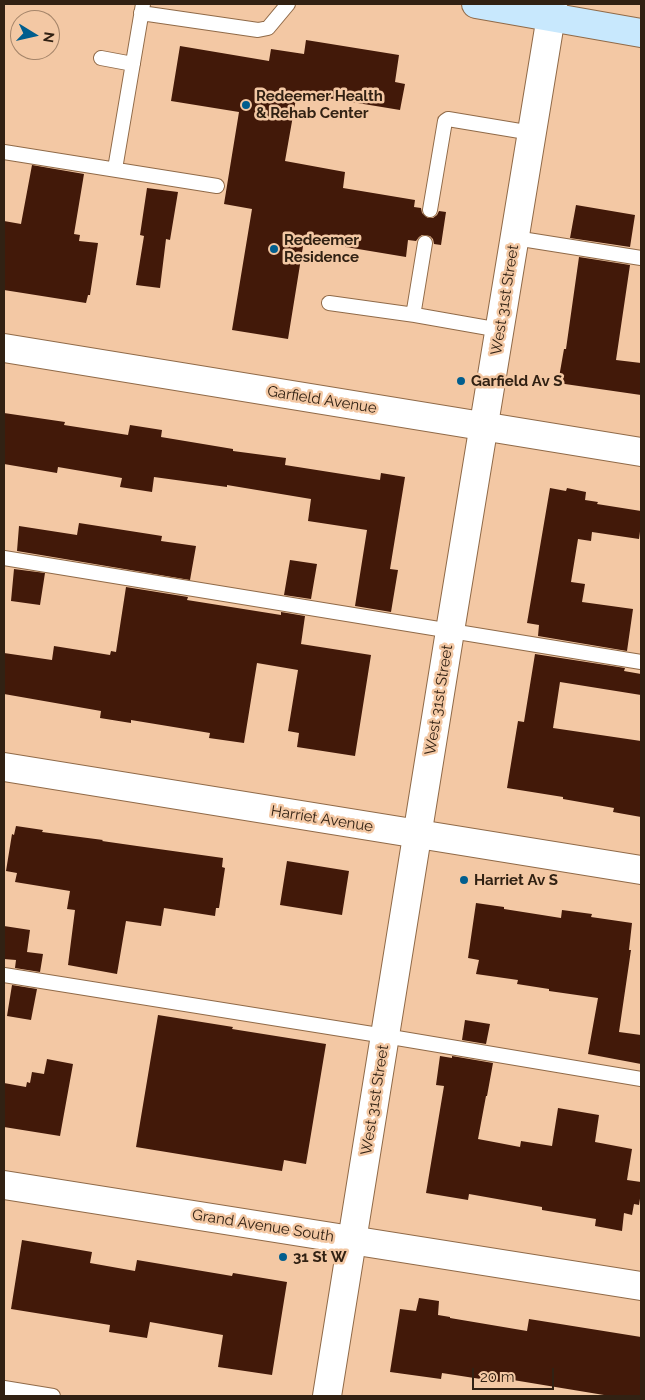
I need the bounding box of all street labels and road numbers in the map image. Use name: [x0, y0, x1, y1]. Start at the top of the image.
street label: West 31st Street: [487, 243, 523, 357]
street label: Garfield Avenue: [266, 382, 378, 418]
street label: West 31st Street: [421, 643, 457, 757]
street label: Harriet Avenue: [270, 802, 374, 836]
street label: West 31st Street: [357, 1043, 393, 1157]
street label: Grand Avenue South: [191, 1206, 335, 1246]

